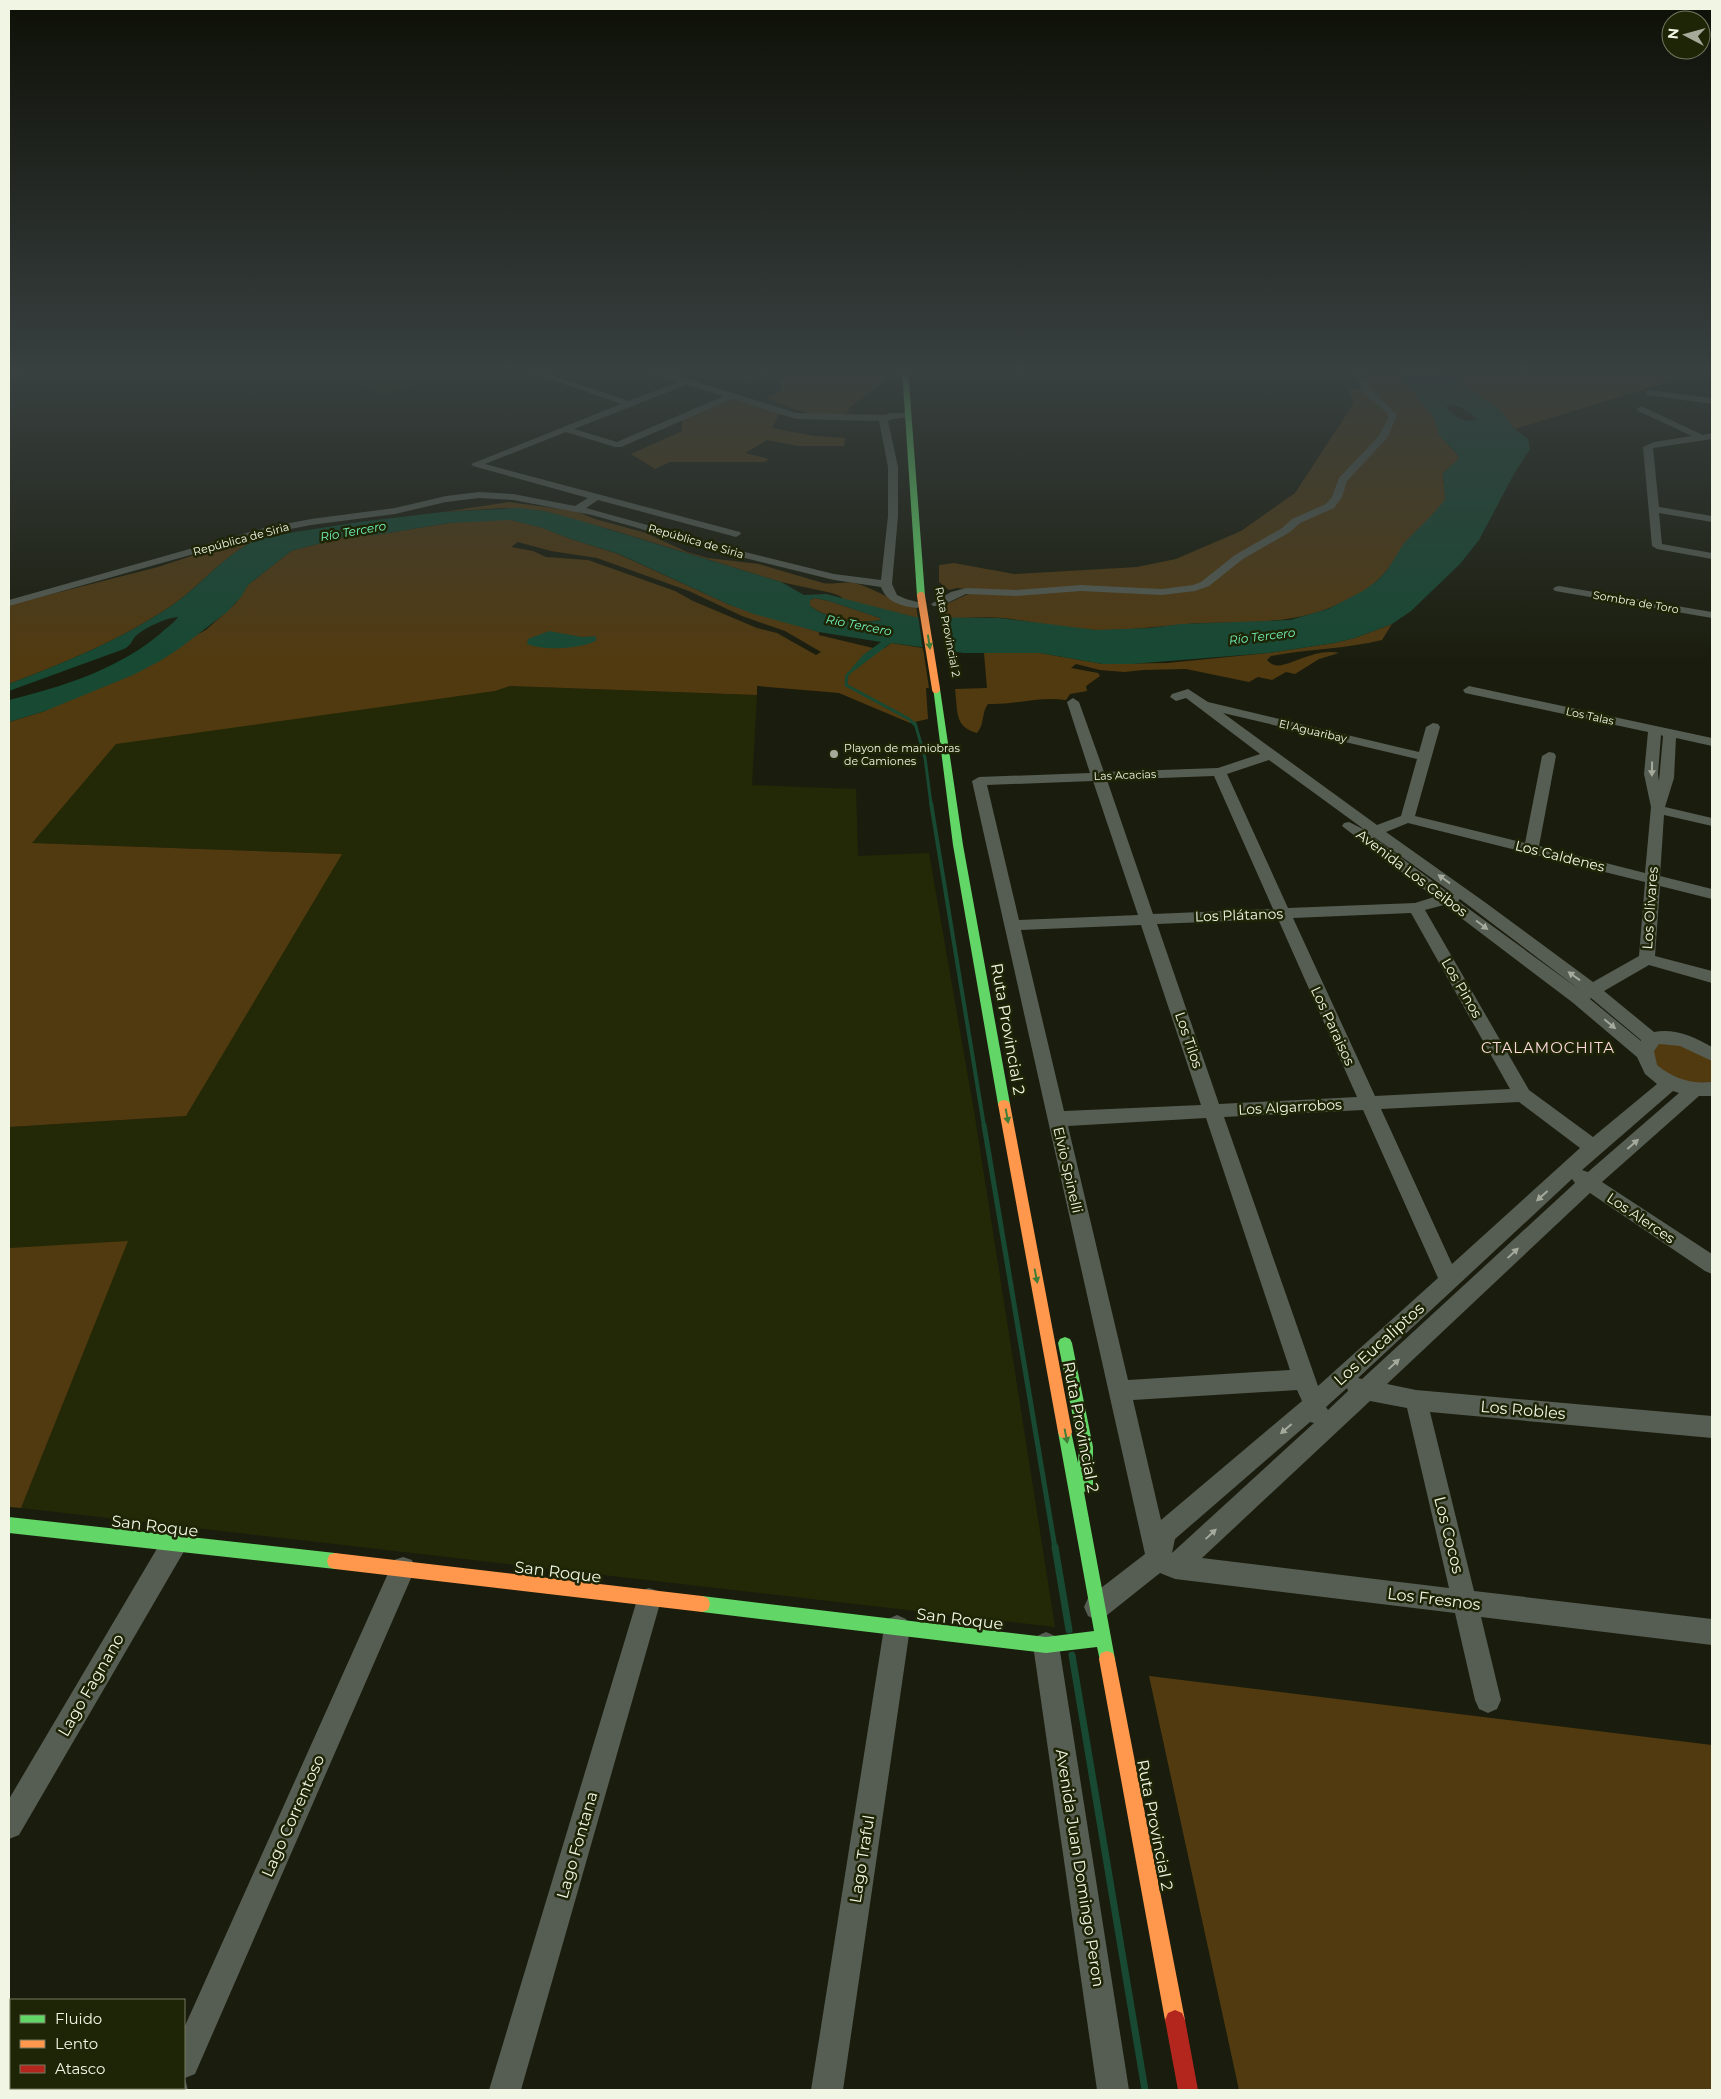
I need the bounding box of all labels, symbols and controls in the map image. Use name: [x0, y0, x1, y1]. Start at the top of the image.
north arrow: [1661, 10, 1711, 60]
text: N: [1664, 27, 1683, 40]
water label: Río Tercero: [319, 518, 388, 544]
street label: República de Siria: [191, 519, 291, 559]
street label: República de Siria: [647, 521, 745, 561]
street label: Ruta Provincial 2: [932, 586, 964, 678]
street label: Sombra de Toro: [1592, 588, 1680, 616]
water label: Río Tercero: [825, 611, 894, 639]
water label: Río Tercero: [1228, 624, 1297, 648]
one-way arrow: [925, 634, 933, 650]
street label: Los Talas: [1565, 704, 1616, 728]
street label: El Aguaribay: [1278, 716, 1348, 746]
place label: Playon de maniobras de Camiones: [844, 741, 960, 768]
marker: Playon de maniobras de Camiones: [828, 748, 840, 760]
one-way arrow: [1648, 762, 1656, 778]
street label: Las Acacias: [1093, 767, 1157, 783]
street label: Avenida Los Ceibos: [1353, 825, 1471, 921]
street label: Los Caldenes: [1513, 836, 1607, 876]
street label: Los Olivares: [1638, 866, 1662, 950]
one-way arrow: [1437, 875, 1450, 885]
street label: Los Plátanos: [1195, 904, 1284, 926]
one-way arrow: [1475, 920, 1488, 931]
street label: Los Pinos: [1438, 955, 1486, 1021]
street label: Ruta Provincial 2: [987, 962, 1029, 1096]
one-way arrow: [1568, 971, 1581, 981]
street label: Los Paraisos: [1307, 984, 1359, 1068]
street label: Los Tilos: [1171, 1009, 1207, 1071]
one-way arrow: [1604, 1019, 1617, 1030]
district label: CTALAMOCHITA: [1481, 1038, 1615, 1057]
street label: Los Algarrobos: [1238, 1095, 1343, 1119]
one-way arrow: [1004, 1108, 1012, 1124]
street label: Elvio Spinelli: [1049, 1125, 1087, 1215]
one-way arrow: [1626, 1138, 1639, 1149]
street label: Los Alerces: [1604, 1189, 1679, 1247]
one-way arrow: [1536, 1190, 1548, 1202]
one-way arrow: [1506, 1247, 1518, 1259]
one-way arrow: [1032, 1268, 1040, 1284]
street label: Los Eucaliptos: [1330, 1298, 1428, 1389]
one-way arrow: [1387, 1358, 1399, 1370]
street label: Ruta Provincial 2: [1059, 1360, 1103, 1494]
street label: Los Robles: [1480, 1397, 1567, 1423]
one-way arrow: [1280, 1423, 1293, 1434]
one-way arrow: [1062, 1428, 1070, 1443]
street label: Los Cocos: [1430, 1494, 1468, 1576]
street label: San Roque: [111, 1511, 199, 1541]
one-way arrow: [1204, 1528, 1216, 1540]
street label: San Roque: [514, 1557, 602, 1587]
street label: Los Fresnos: [1386, 1584, 1482, 1614]
street label: San Roque: [916, 1604, 1004, 1634]
street label: Lago Fagnano: [54, 1630, 128, 1740]
street label: Avenida Juan Domingo Peron: [1052, 1748, 1108, 1988]
street label: Lago Correntoso: [257, 1752, 329, 1880]
street label: Ruta Provincial 2: [1133, 1758, 1177, 1892]
street label: Lago Fontana: [553, 1789, 601, 1901]
street label: Lago Traful: [846, 1814, 878, 1904]
legend: [10, 1999, 185, 2089]
text: Fluido: [55, 2009, 102, 2028]
text: Lento: [55, 2034, 98, 2053]
text: Atasco: [55, 2059, 105, 2078]

